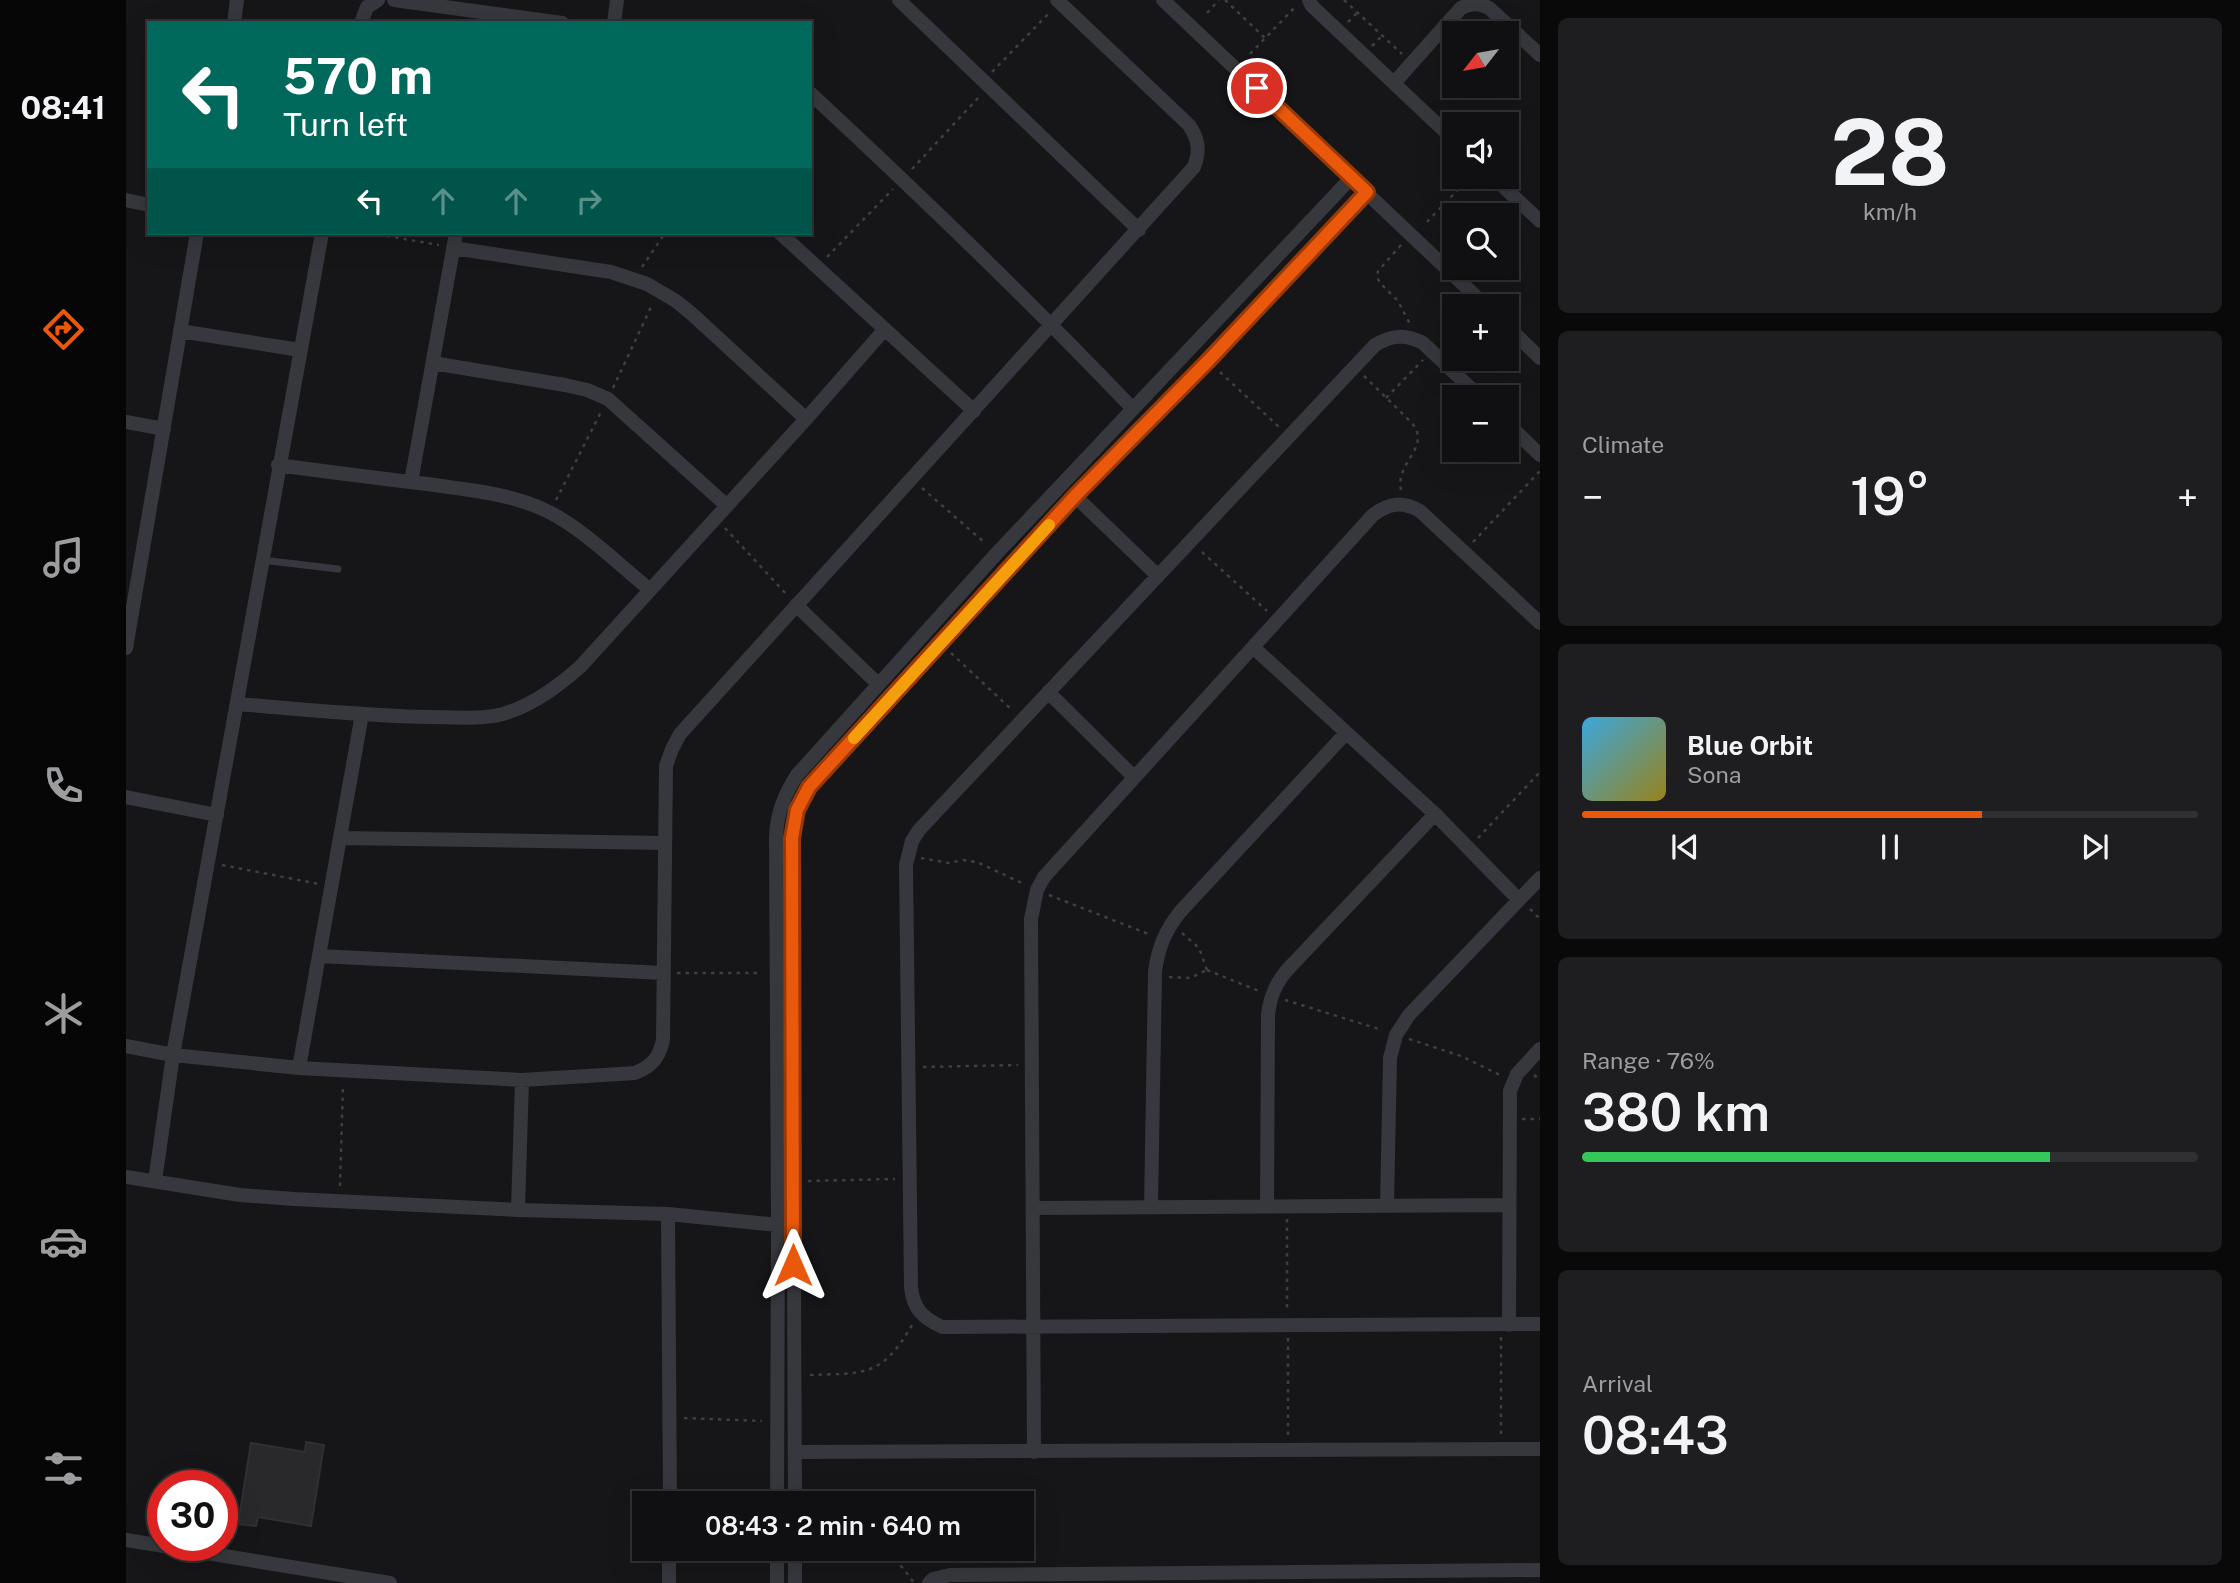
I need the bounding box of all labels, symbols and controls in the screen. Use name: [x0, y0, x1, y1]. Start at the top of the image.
north arrow: [1442, 21, 1519, 98]
map controls: [1442, 21, 1519, 462]
text: 570 m: [283, 47, 433, 105]
icon: left: [168, 49, 259, 140]
pin: [1227, 58, 1287, 118]
icon: arrive: [1238, 69, 1276, 107]
text: 08:41: [20, 89, 106, 126]
text: 28: [1831, 99, 1949, 205]
text: Turn left: [283, 106, 408, 143]
button: sound: [1442, 112, 1519, 189]
icon: left: [351, 182, 389, 220]
icon: ahead: [424, 182, 462, 220]
icon: ahead: [497, 182, 535, 220]
icon: right: [570, 182, 608, 220]
text: km/h: [1863, 198, 1917, 225]
button: search: [1442, 203, 1519, 280]
button: +: [1442, 294, 1519, 371]
icon: directions: [39, 305, 88, 354]
button: −: [1442, 385, 1519, 462]
text: Climate: [1582, 431, 1664, 458]
text: 19°: [1850, 466, 1930, 527]
text: −: [1582, 475, 1603, 520]
text: +: [2177, 475, 2198, 520]
icon: music: [39, 533, 88, 582]
text: Blue Orbit: [1687, 730, 1813, 761]
icon: phone: [39, 761, 88, 810]
text: Sona: [1687, 761, 1741, 788]
icon: previous: [1666, 828, 1704, 866]
icon: pause: [1871, 828, 1909, 866]
icon: next: [2076, 828, 2114, 866]
icon: climate: [39, 989, 88, 1038]
text: Range · 76%: [1582, 1047, 1715, 1074]
text: 380 km: [1582, 1082, 1770, 1143]
icon: car: [39, 1217, 88, 1266]
position arrow: [756, 1228, 830, 1302]
text: Arrival: [1582, 1370, 1653, 1397]
text: 08:43: [1582, 1405, 1729, 1466]
icon: filters: [39, 1444, 88, 1493]
speed limit sign: 30: [147, 1470, 238, 1561]
text: 08:43 · 2 min · 640 m: [705, 1510, 961, 1541]

